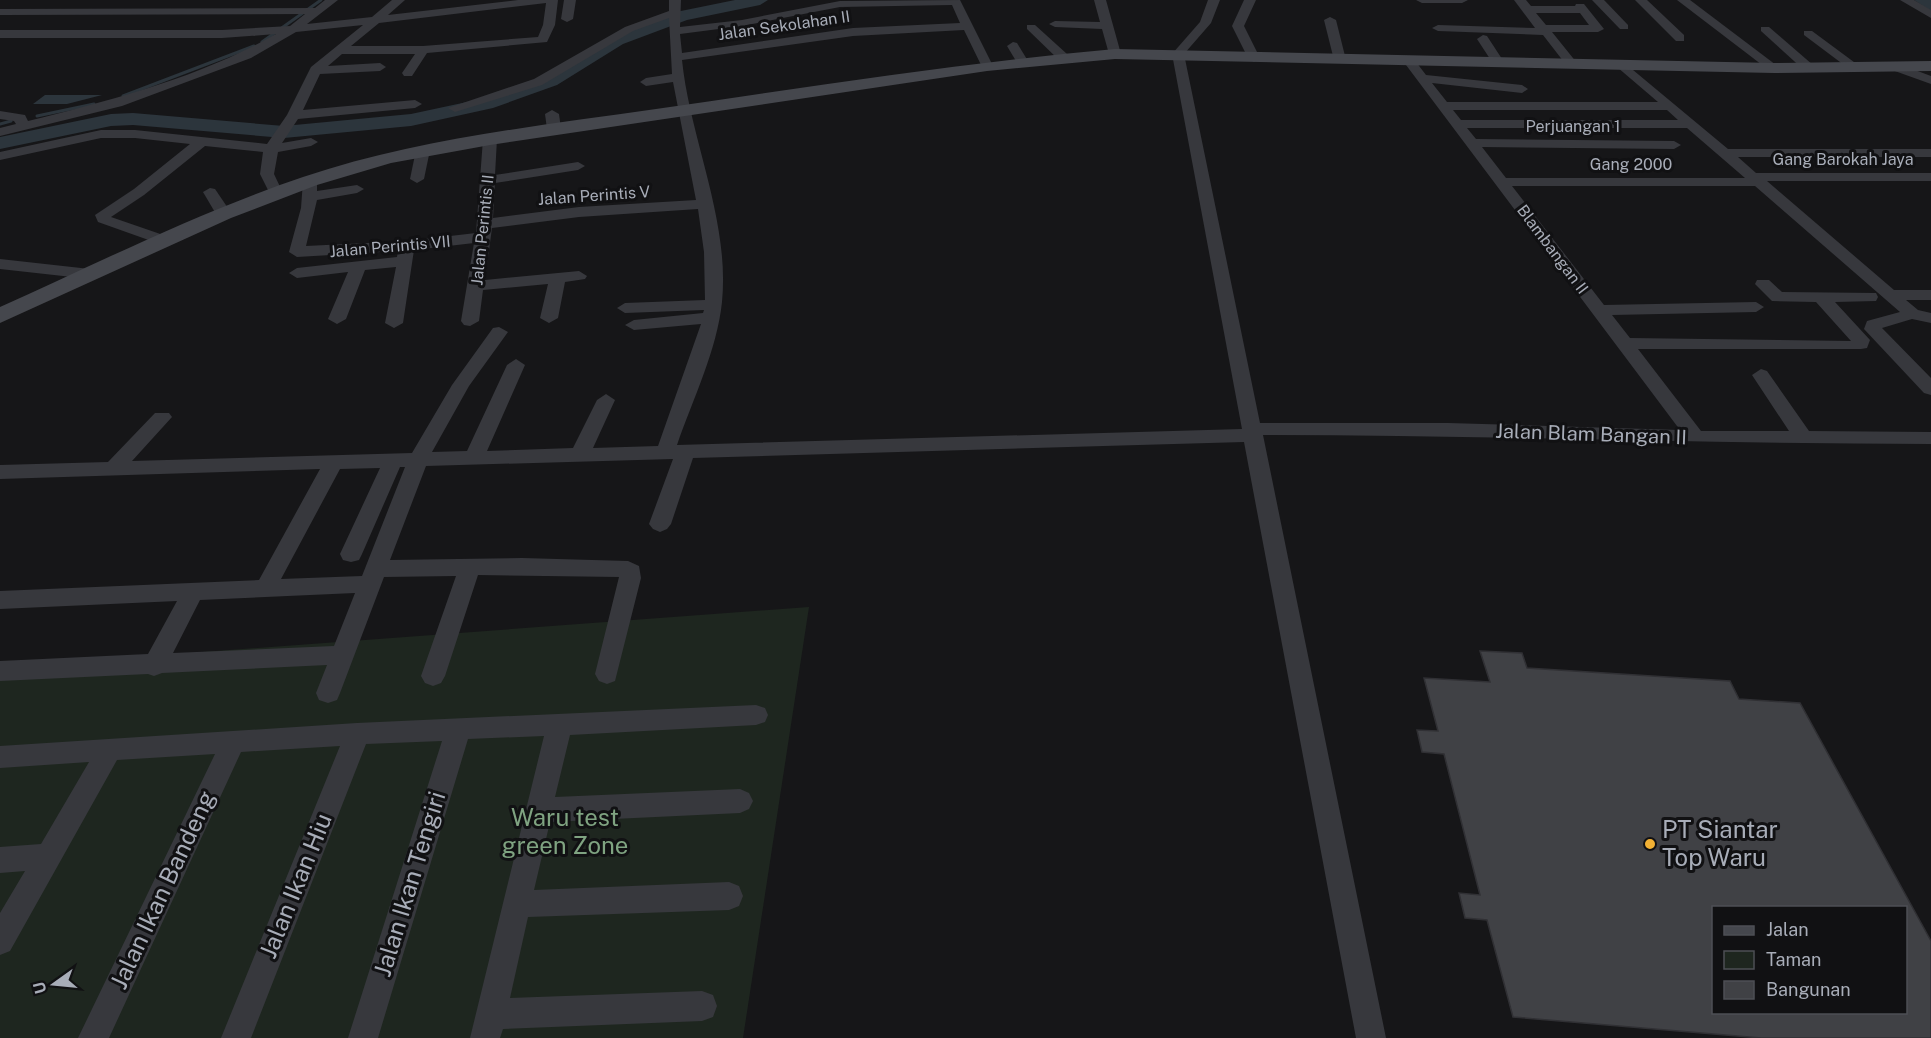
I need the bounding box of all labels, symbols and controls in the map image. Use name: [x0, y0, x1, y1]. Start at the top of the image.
street label: Jalan Sekolahan II: [717, 7, 851, 44]
street label: Perjuangan 1: [1525, 117, 1621, 136]
street label: Gang Barokah Jaya: [1772, 150, 1914, 169]
street label: Gang 2000: [1590, 155, 1672, 174]
street label: Jalan Perintis II: [467, 174, 498, 286]
street label: Jalan Perintis V: [537, 182, 651, 209]
street label: Blambangan II: [1513, 201, 1592, 298]
street label: Jalan Perintis VII: [329, 232, 451, 261]
street label: Jalan Blam Bangan II: [1495, 419, 1687, 449]
street label: Jalan Ikan Bandeng: [104, 786, 220, 993]
street label: Jalan Ikan Tengiri: [368, 788, 450, 980]
park label: Waru test green Zone: [502, 803, 628, 859]
street label: Jalan Ikan Hiu: [253, 809, 337, 962]
place label: PT Siantar Top Waru: [1662, 815, 1778, 871]
marker: PT Siantar Top Waru: [1643, 837, 1657, 851]
legend: [1712, 906, 1907, 1014]
text: Jalan: [1766, 919, 1809, 940]
text: Taman: [1766, 949, 1821, 970]
north arrow: [24, 954, 84, 1014]
text: Bangunan: [1766, 979, 1851, 1000]
text: U: [29, 980, 51, 996]

